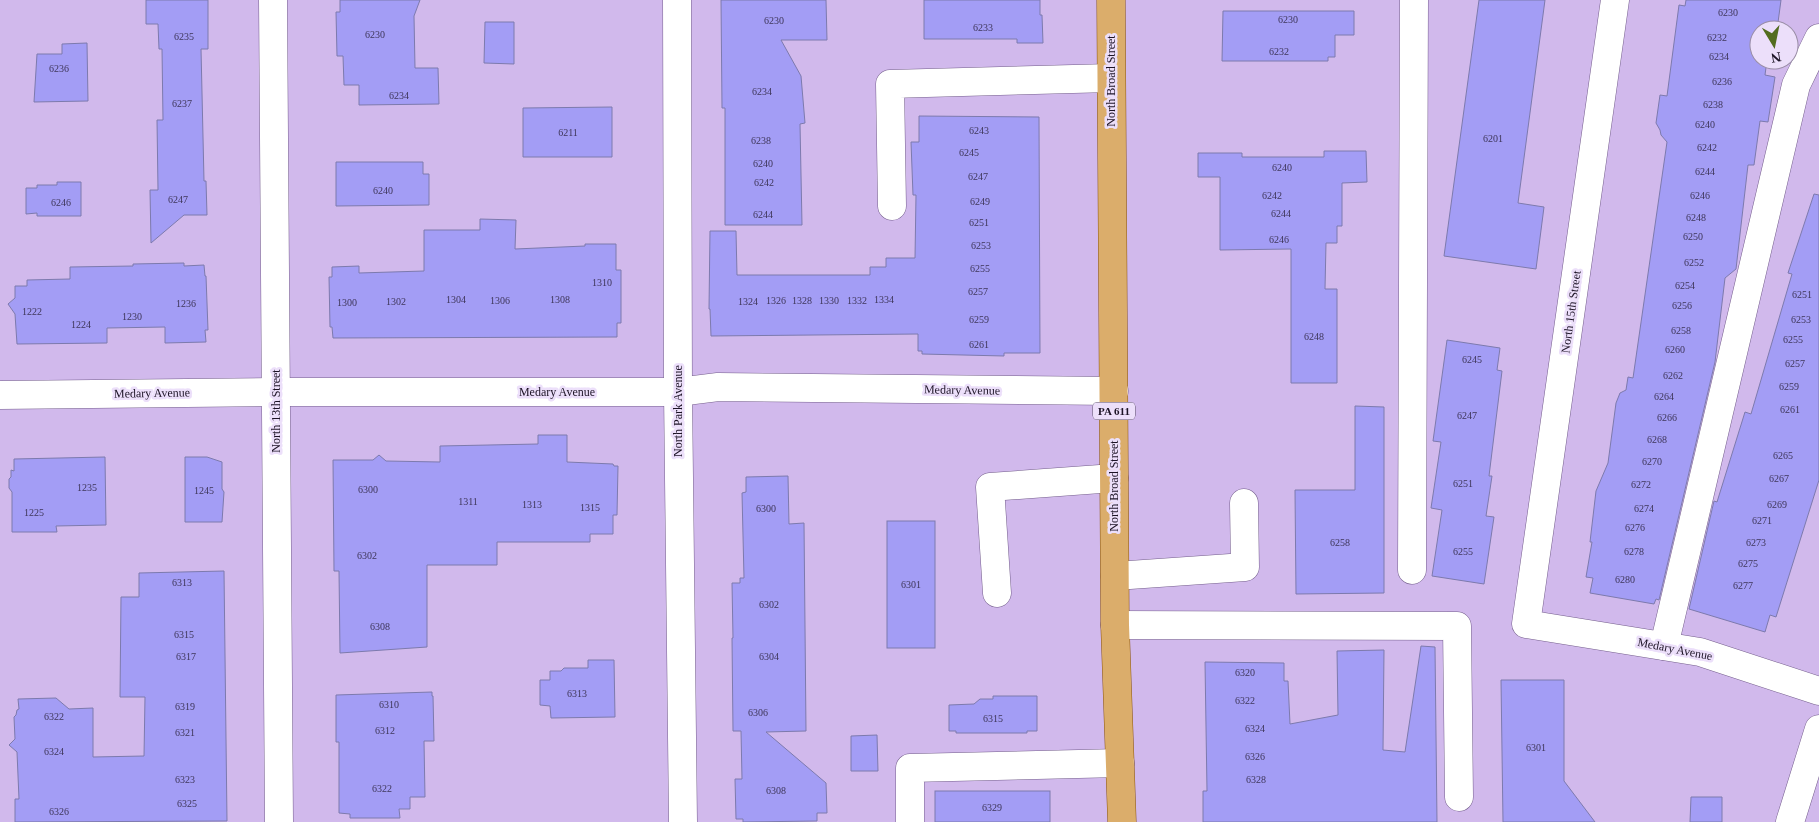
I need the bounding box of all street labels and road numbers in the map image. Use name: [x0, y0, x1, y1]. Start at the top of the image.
street label: North Broad Street: [1104, 35, 1118, 127]
street label: North 15th Street: [1558, 269, 1584, 354]
street label: North Park Avenue: [671, 365, 685, 457]
street label: North 13th Street: [269, 369, 283, 453]
street label: Medary Avenue: [924, 382, 1000, 398]
street label: Medary Avenue: [114, 385, 190, 401]
street label: Medary Avenue: [519, 385, 595, 399]
road number: PA 611: [1093, 402, 1135, 420]
street label: North Broad Street: [1107, 440, 1121, 532]
street label: Medary Avenue: [1636, 635, 1714, 663]

